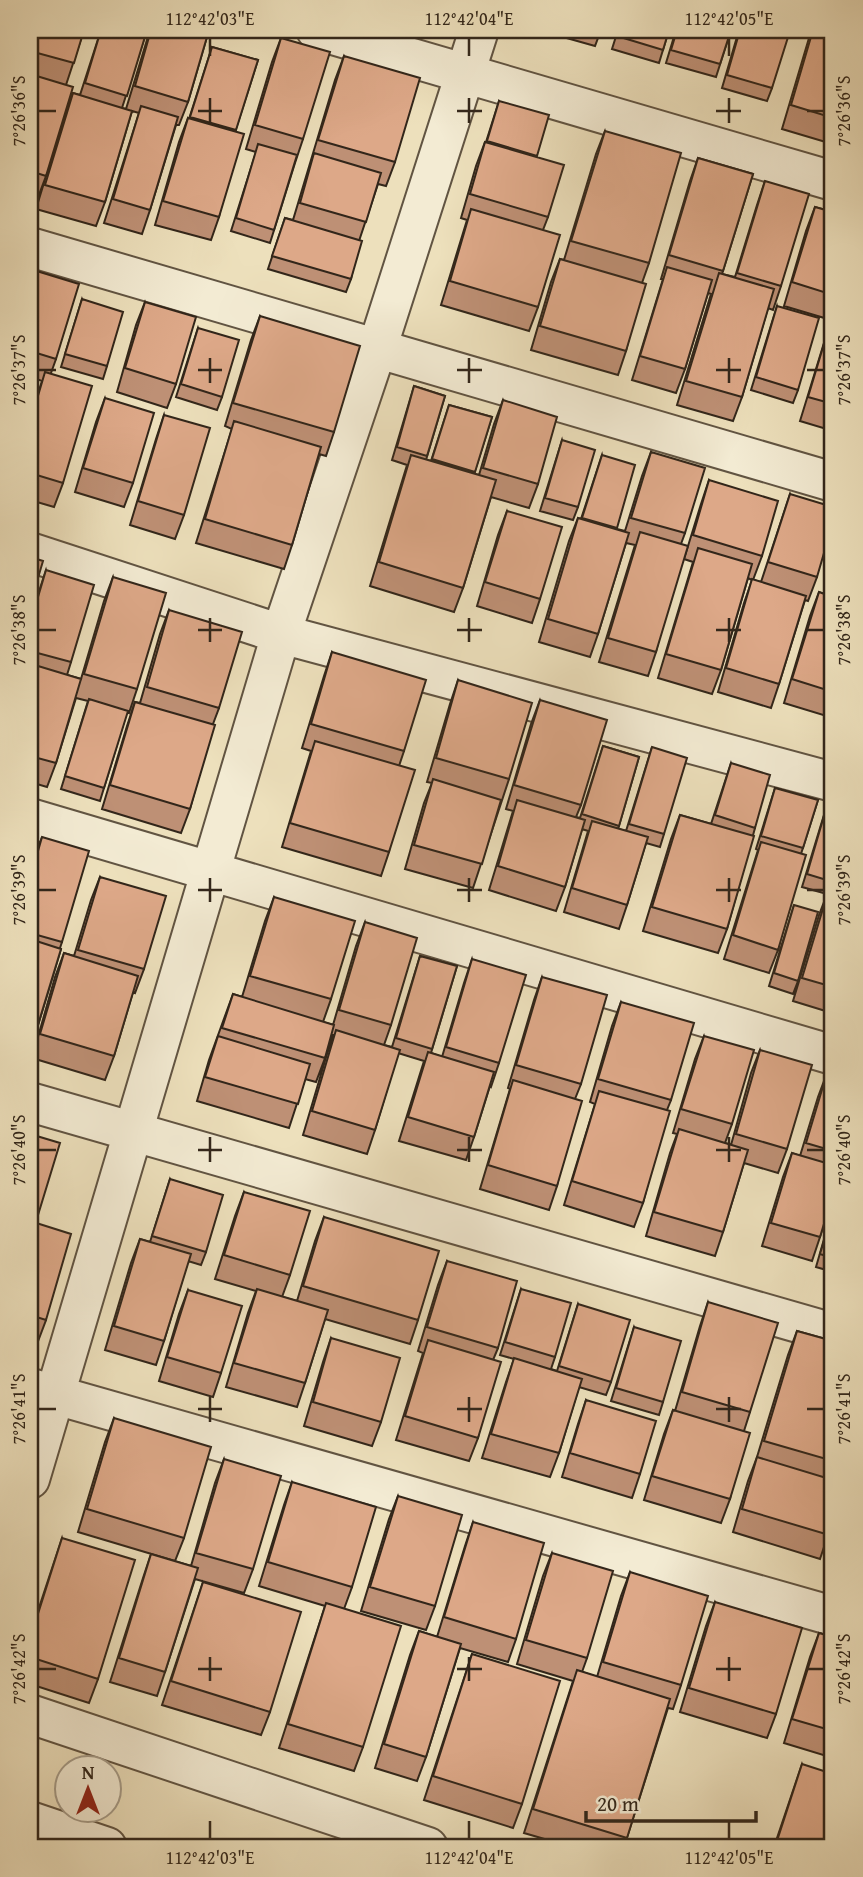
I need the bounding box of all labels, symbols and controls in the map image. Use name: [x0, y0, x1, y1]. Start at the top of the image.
text: 112°42'03"E: [166, 5, 254, 32]
text: 112°42'04"E: [425, 5, 513, 32]
text: 112°42'05"E: [685, 5, 773, 32]
text: 7°26'36"S: [5, 75, 32, 147]
text: 7°26'36"S: [830, 75, 857, 147]
text: 7°26'37"S: [5, 334, 32, 406]
text: 7°26'37"S: [830, 334, 857, 406]
text: 7°26'38"S: [5, 594, 32, 666]
text: 7°26'38"S: [830, 594, 857, 666]
text: 7°26'39"S: [5, 854, 32, 926]
text: 7°26'39"S: [830, 854, 857, 926]
text: 7°26'40"S: [5, 1114, 32, 1186]
text: 7°26'40"S: [830, 1114, 857, 1186]
text: 7°26'41"S: [5, 1373, 32, 1445]
text: 7°26'41"S: [830, 1373, 857, 1445]
text: 7°26'42"S: [5, 1633, 32, 1705]
text: 7°26'42"S: [830, 1633, 857, 1705]
north arrow: [52, 1755, 122, 1825]
text: N: [82, 1758, 95, 1786]
scale bar: [586, 1779, 756, 1823]
text: 20 m: [597, 1788, 639, 1819]
text: 112°42'03"E: [166, 1844, 254, 1871]
text: 112°42'04"E: [425, 1844, 513, 1871]
text: 112°42'05"E: [685, 1844, 773, 1871]

